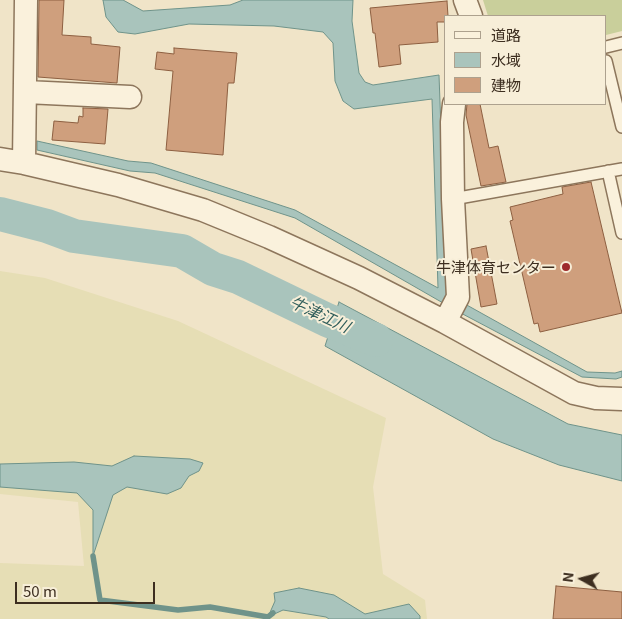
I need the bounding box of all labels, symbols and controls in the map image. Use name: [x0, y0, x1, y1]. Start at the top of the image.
legend: [444, 15, 607, 105]
text: 道路: [491, 24, 521, 45]
text: 水域: [491, 49, 521, 70]
text: 建物: [491, 74, 521, 95]
place label: 牛津体育センター: [436, 258, 556, 276]
marker: 牛津体育センター: [560, 261, 572, 273]
water label: 牛津江川: [287, 292, 353, 336]
north arrow: [557, 554, 607, 604]
text: N: [557, 571, 578, 584]
scale bar: [18, 572, 158, 604]
text: 50 m: [23, 580, 57, 601]

